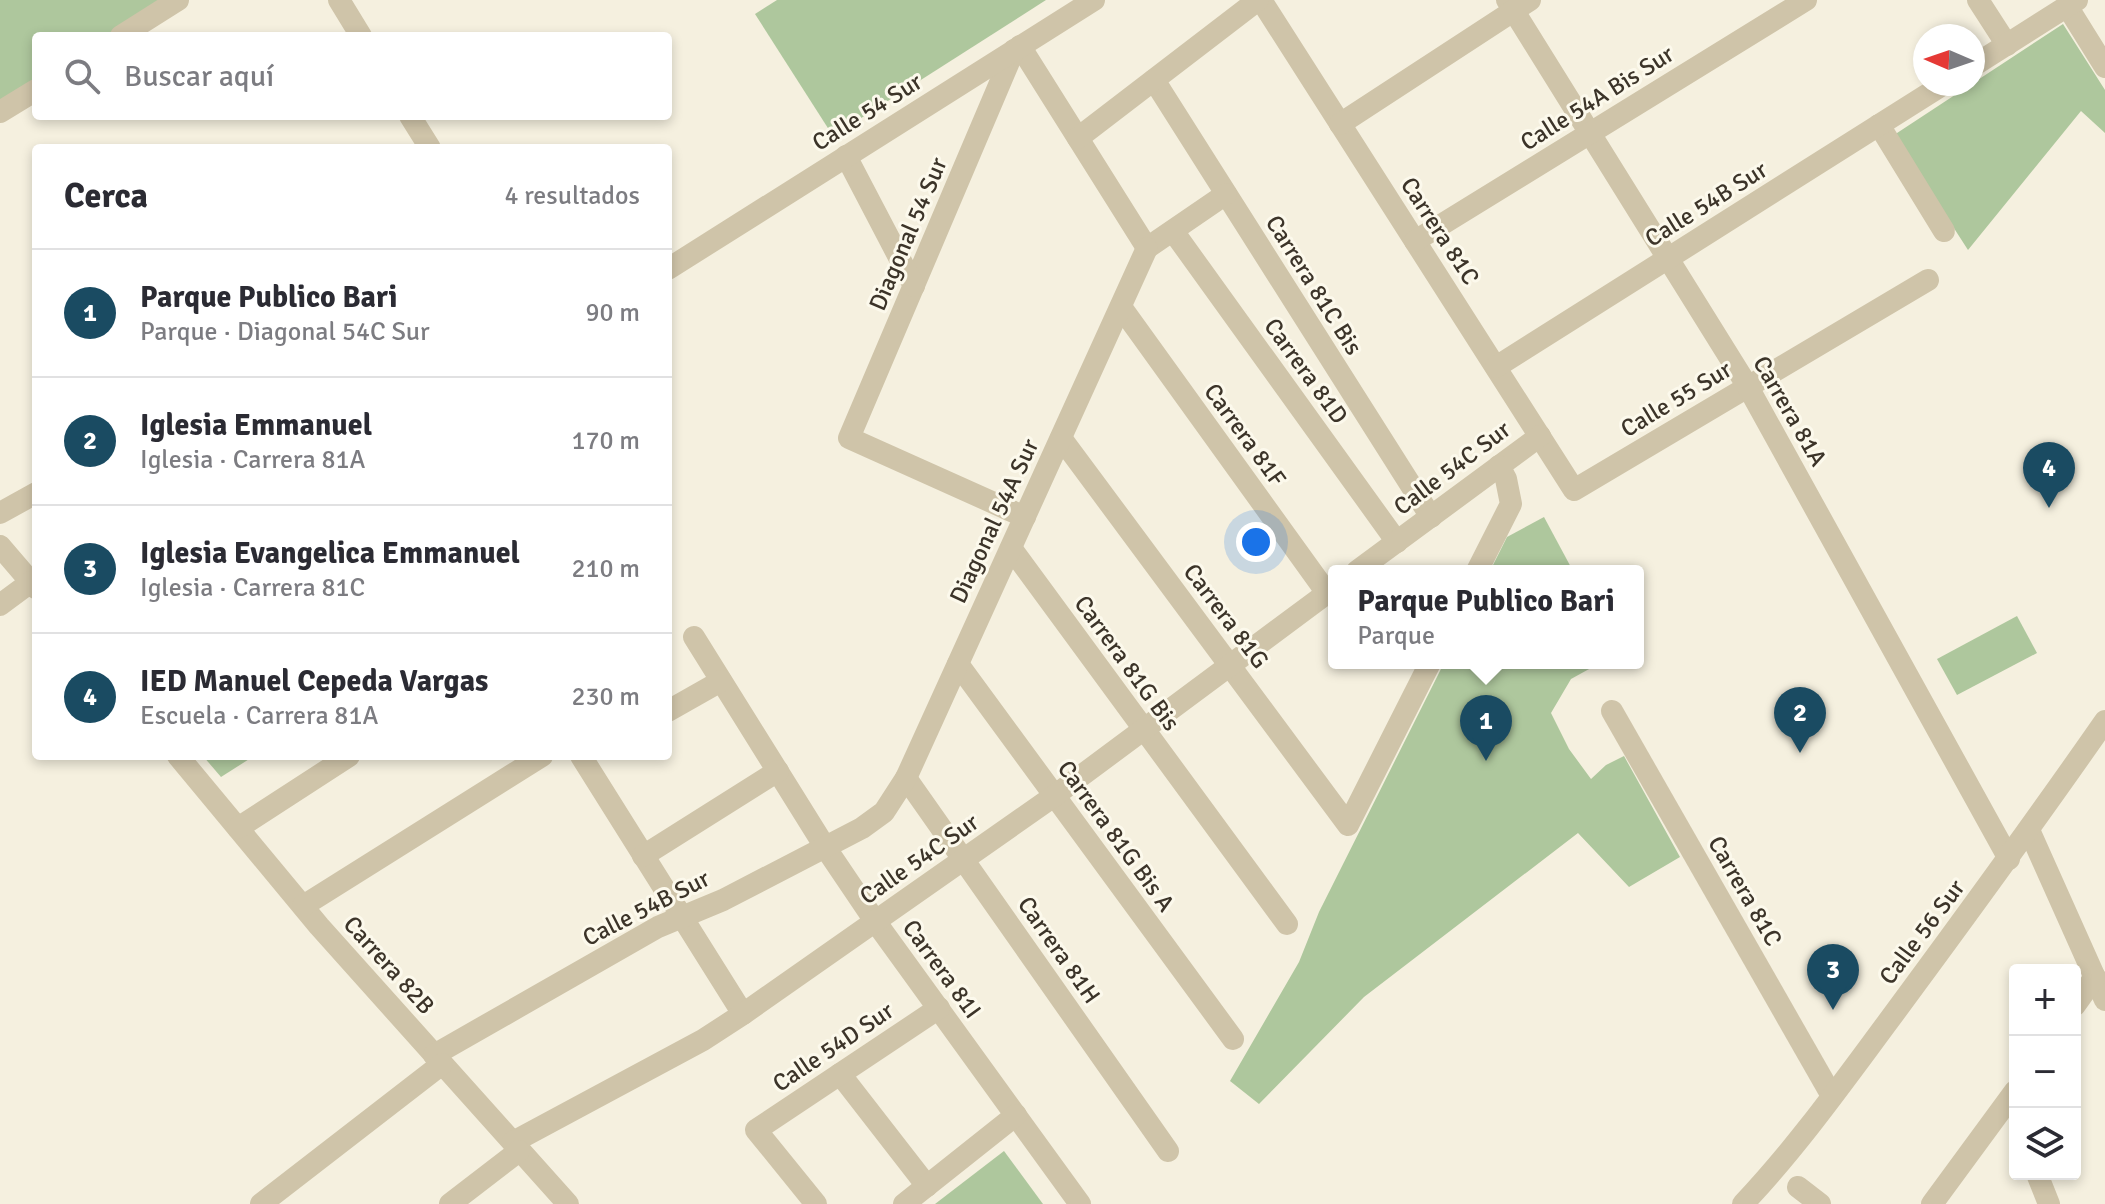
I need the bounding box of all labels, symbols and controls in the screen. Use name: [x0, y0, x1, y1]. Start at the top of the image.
north arrow: [1913, 24, 1985, 96]
search box: [32, 32, 672, 120]
street label: Calle 54A Bis Sur: [1515, 39, 1679, 157]
icon: search: [60, 54, 104, 98]
text: Buscar aquí: [124, 58, 274, 95]
street label: Calle 54 Sur: [807, 66, 928, 158]
street label: Diagonal 54 Sur: [862, 153, 954, 315]
street label: Calle 54B Sur: [1639, 155, 1773, 253]
street label: Carrera 81C: [1394, 172, 1486, 290]
text: Cerca: [64, 175, 148, 217]
text: 4 resultados: [504, 180, 640, 212]
street label: Carrera 81C Bis: [1259, 210, 1369, 360]
text: Parque Publico Bari: [140, 279, 397, 316]
text: 1: [83, 297, 97, 329]
text: 90 m: [585, 297, 640, 329]
street label: Carrera 81D: [1258, 312, 1354, 430]
text: Parque · Diagonal 54C Sur: [140, 316, 430, 348]
street label: Carrera 81A: [1746, 350, 1834, 472]
street label: Calle 55 Sur: [1615, 354, 1737, 444]
street label: Carrera 81F: [1198, 378, 1292, 492]
text: Iglesia Emmanuel: [140, 407, 372, 444]
street label: Calle 54C Sur: [1388, 414, 1516, 522]
text: 2: [83, 425, 97, 457]
text: 170 m: [571, 425, 640, 457]
street label: Diagonal 54A Sur: [943, 434, 1045, 608]
pin: 4: [2023, 442, 2075, 508]
text: Iglesia · Carrera 81A: [140, 444, 365, 476]
your location: [1236, 522, 1276, 562]
text: Iglesia Evangelica Emmanuel: [140, 535, 520, 572]
text: 3: [83, 553, 97, 585]
text: 210 m: [571, 553, 640, 585]
street label: Carrera 81G: [1177, 558, 1275, 674]
popup: [1328, 565, 1644, 669]
text: Iglesia · Carrera 81C: [140, 572, 365, 604]
text: Parque Publico Bari: [1357, 583, 1615, 620]
street label: Carrera 81G Bis: [1068, 589, 1186, 737]
text: Parque: [1357, 620, 1435, 652]
text: IED Manuel Cepeda Vargas: [140, 663, 488, 700]
text: 4: [83, 681, 97, 713]
text: 230 m: [571, 681, 640, 713]
pin: 2: [1774, 687, 1826, 753]
pin: 1: [1460, 695, 1512, 761]
text: Escuela · Carrera 81A: [140, 700, 378, 732]
street label: Carrera 81G Bis A: [1051, 754, 1181, 918]
street label: Calle 54C Sur: [854, 807, 984, 911]
street label: Carrera 81C: [1701, 831, 1789, 951]
street label: Calle 54B Sur: [578, 863, 715, 953]
street label: Calle 56 Sur: [1873, 873, 1971, 990]
street label: Carrera 81H: [1011, 891, 1107, 1009]
street label: Carrera 82B: [337, 910, 441, 1020]
street label: Carrera 81I: [896, 914, 988, 1024]
pin: 3: [1807, 944, 1859, 1010]
map controls: [2009, 964, 2081, 1180]
button: +: [2009, 964, 2081, 1036]
street label: Calle 54D Sur: [767, 995, 899, 1098]
button: −: [2009, 1036, 2081, 1108]
button: layers: [2009, 1108, 2081, 1180]

